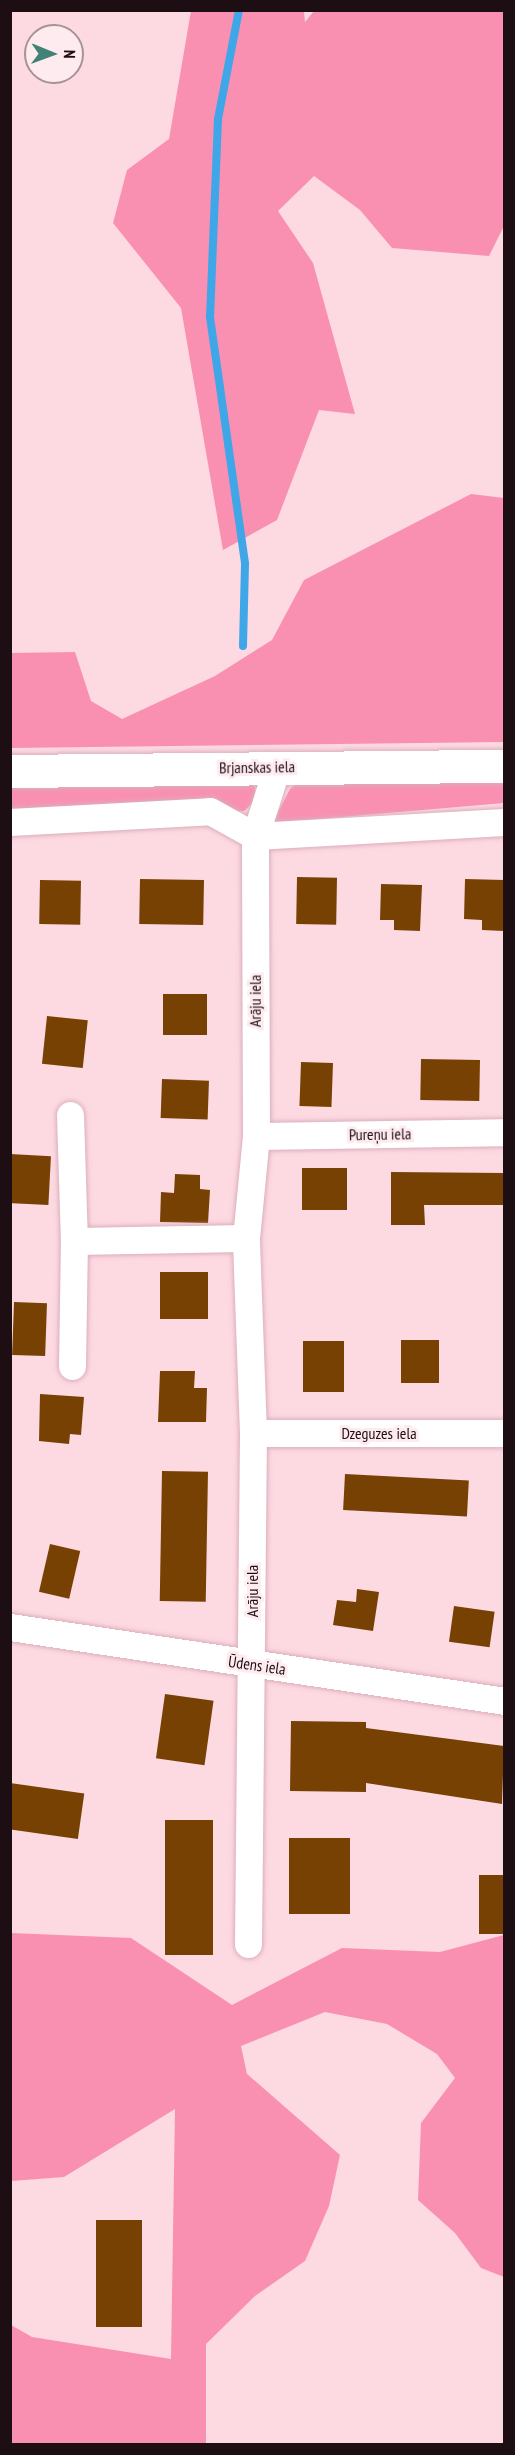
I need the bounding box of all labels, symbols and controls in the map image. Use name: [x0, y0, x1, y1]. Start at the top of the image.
north arrow: [24, 24, 84, 84]
text: N: [60, 50, 80, 59]
street label: Brjanskas iela: [219, 757, 295, 777]
street label: Arāju iela: [245, 975, 265, 1027]
street label: Pureņu iela: [349, 1124, 411, 1144]
street label: Dzeguzes iela: [341, 1423, 417, 1443]
street label: Arāju iela: [242, 1565, 262, 1617]
street label: Ūdens iela: [227, 1651, 287, 1679]

